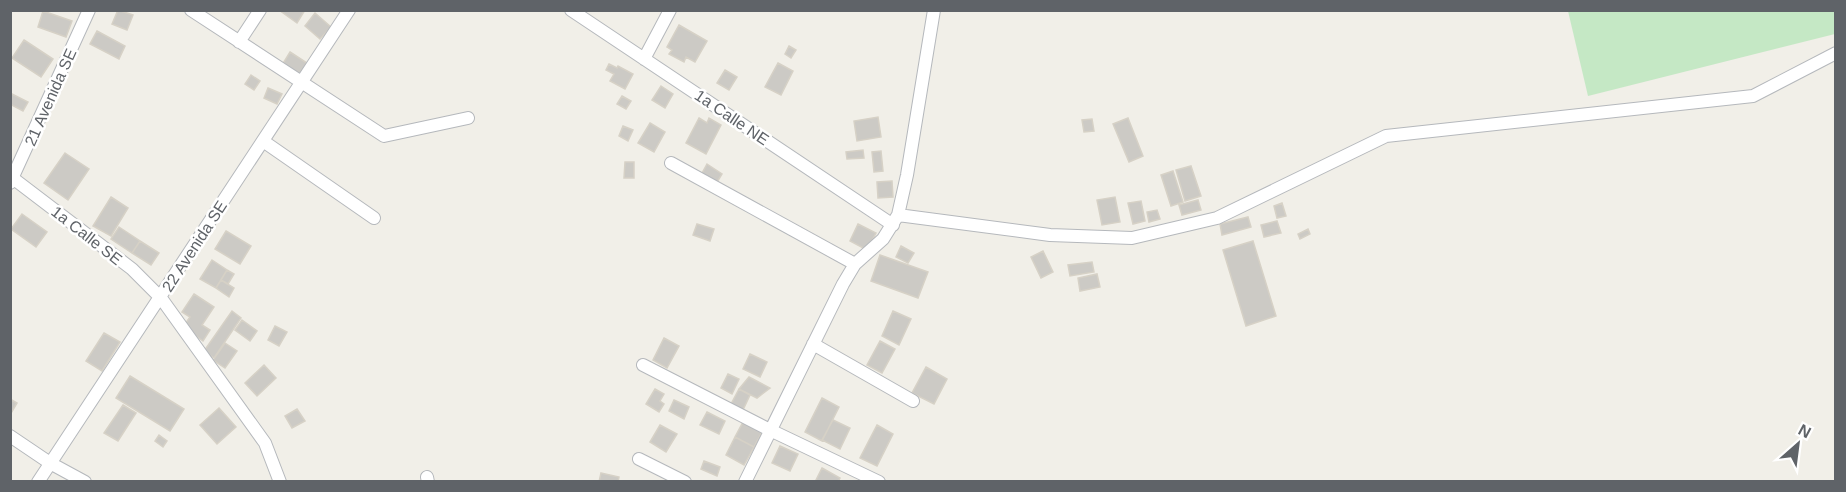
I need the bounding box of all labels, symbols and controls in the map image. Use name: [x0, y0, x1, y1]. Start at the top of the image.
street label: 21 Avenida SE: [21, 46, 80, 148]
street label: 1a Calle NE: [692, 86, 772, 148]
street label: 22 Avenida SE: [159, 198, 230, 295]
street label: 1a Calle SE: [48, 203, 125, 268]
north arrow: [1768, 414, 1828, 474]
text: N: [1796, 421, 1814, 441]

